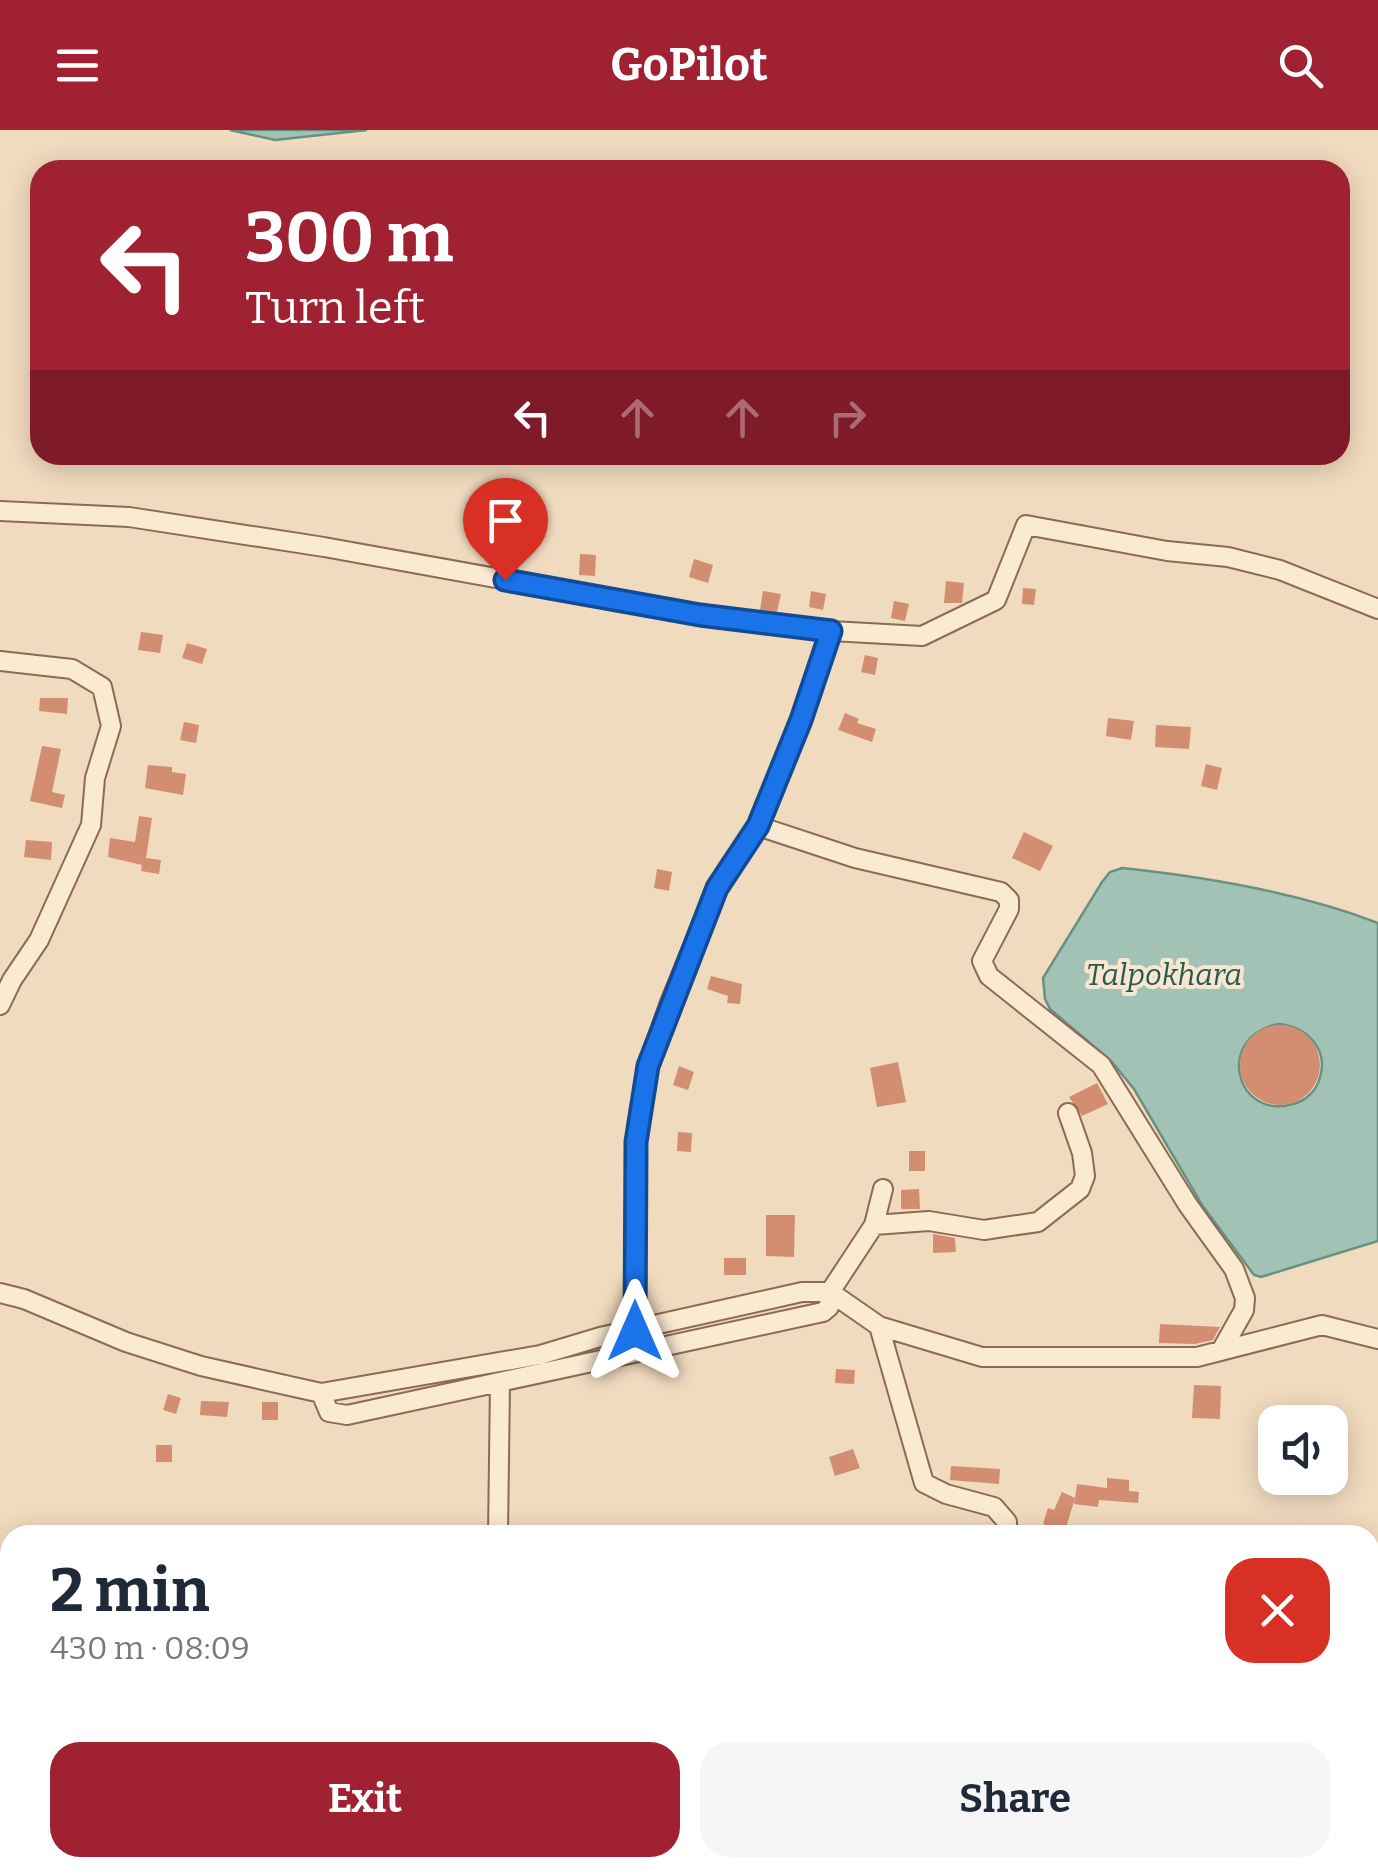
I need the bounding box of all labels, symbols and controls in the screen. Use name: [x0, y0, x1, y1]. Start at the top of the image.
icon: menu: [50, 38, 105, 93]
text: GoPilot: [610, 38, 768, 92]
icon: search: [1273, 38, 1328, 93]
text: 300 m: [245, 196, 454, 280]
icon: left: [80, 200, 210, 330]
text: Turn left: [245, 281, 425, 335]
icon: left: [505, 390, 560, 445]
icon: ahead: [610, 390, 665, 445]
icon: ahead: [715, 390, 770, 445]
icon: right: [820, 390, 875, 445]
pin: [463, 478, 548, 581]
icon: arrive: [478, 493, 533, 548]
water label: Talpokhara: [1086, 957, 1242, 993]
position arrow: [583, 1279, 687, 1383]
map controls: [1258, 1405, 1348, 1495]
button: sound: [1258, 1405, 1348, 1495]
text: 2 min: [50, 1555, 210, 1627]
button: close: [1225, 1558, 1330, 1663]
text: 430 m · 08:09: [50, 1629, 250, 1667]
button: Exit: [50, 1742, 680, 1857]
button: Share: [700, 1742, 1330, 1857]

